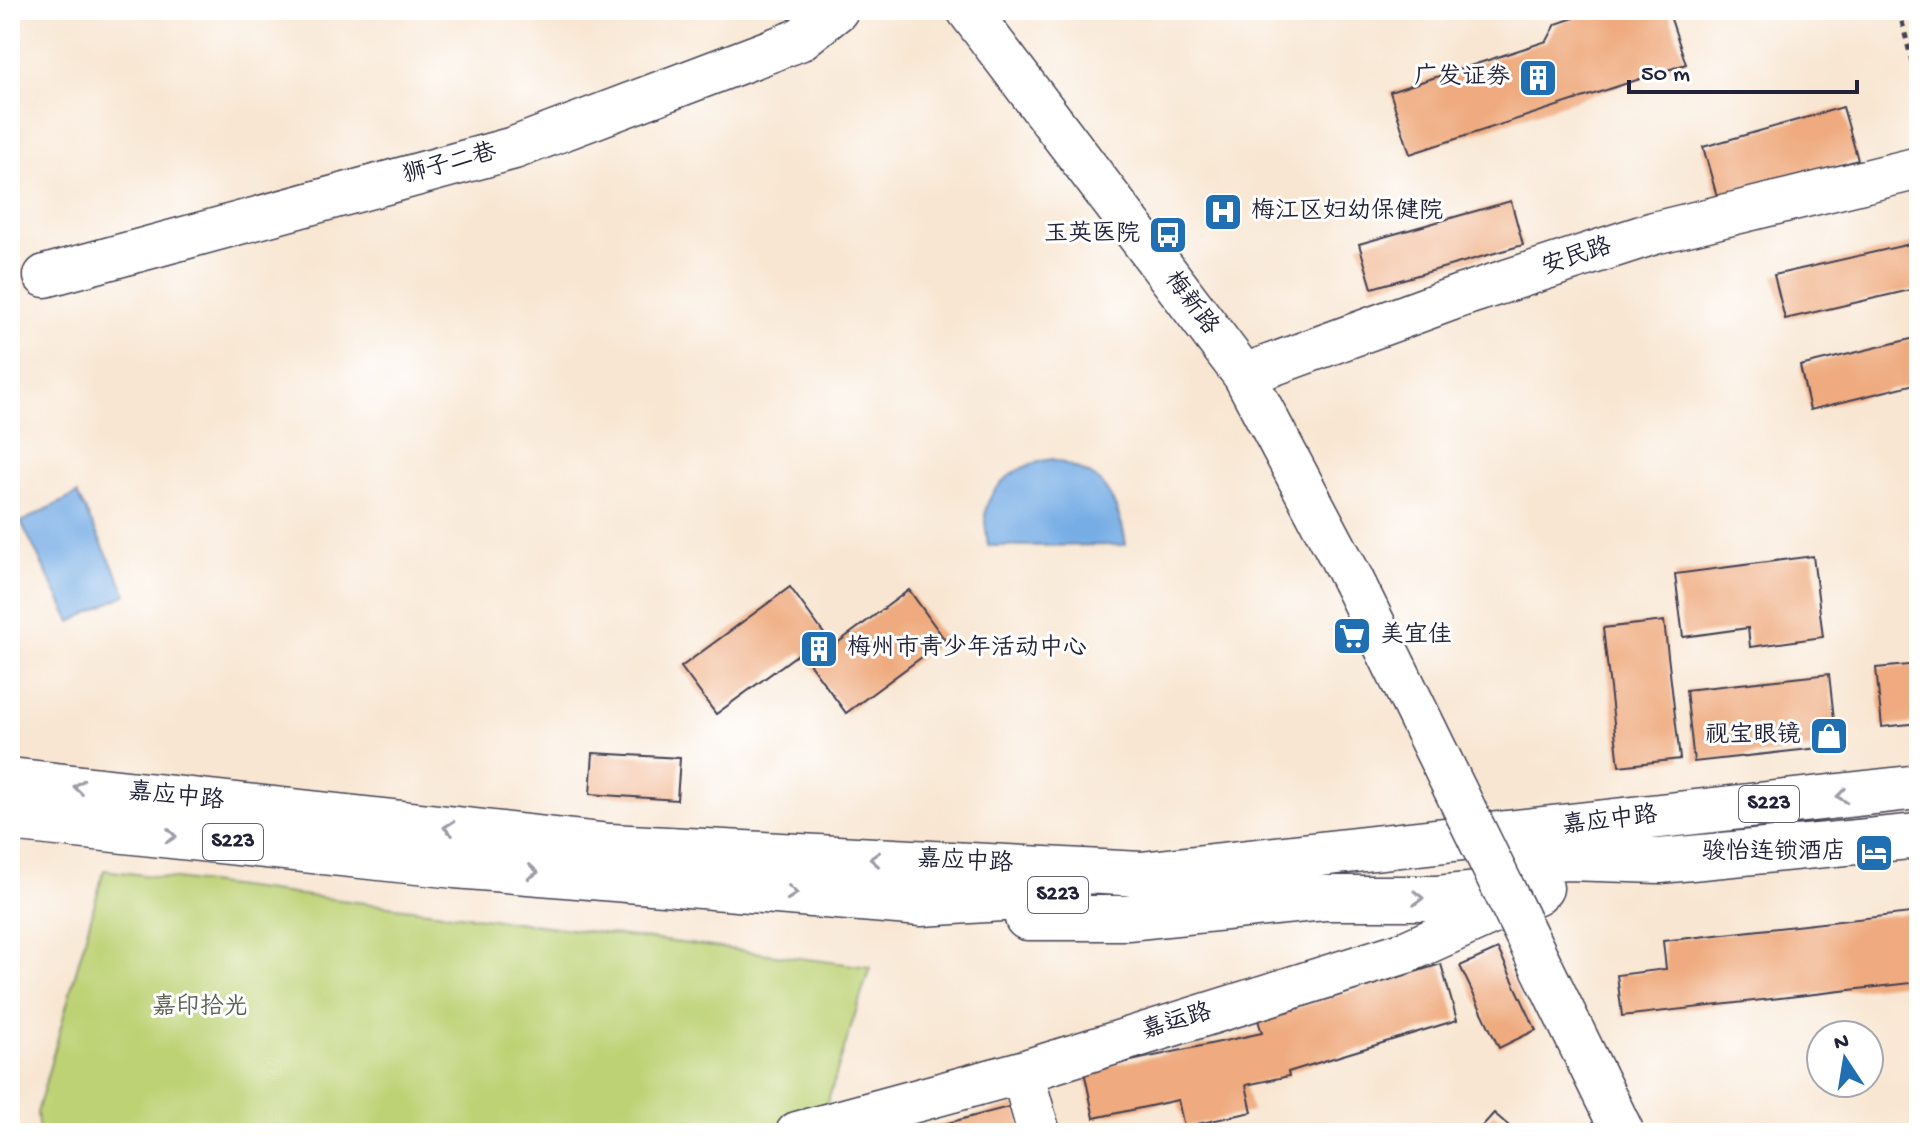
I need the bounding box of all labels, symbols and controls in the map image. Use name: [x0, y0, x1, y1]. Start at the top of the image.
scale bar: [1629, 44, 1857, 94]
building icon: 广发证券: [1517, 57, 1559, 99]
text: 50 m: [1641, 61, 1690, 90]
place label: 广发证券: [1414, 63, 1510, 93]
street label: 狮子二巷: [400, 138, 500, 191]
hospital icon: 梅江区妇幼保健院: [1202, 191, 1244, 233]
place label: 梅江区妇幼保健院: [1251, 197, 1443, 227]
bus stop icon: 玉英医院: [1147, 214, 1189, 256]
place label: 玉英医院: [1044, 220, 1140, 250]
street label: 安民路: [1538, 231, 1616, 283]
street label: 梅新路: [1157, 265, 1225, 341]
supermarket icon: 美宜佳: [1331, 615, 1373, 657]
place label: 美宜佳: [1380, 621, 1452, 651]
building icon: 梅州市青少年活动中心: [798, 628, 840, 670]
place label: 梅州市青少年活动中心: [847, 634, 1087, 664]
shop icon: 视宝眼镜: [1808, 715, 1850, 757]
place label: 视宝眼镜: [1705, 721, 1801, 751]
street label: 嘉应中路: [127, 777, 225, 817]
one-way arrow: [72, 779, 85, 796]
road number: S223: [1739, 786, 1799, 822]
one-way arrow: [1835, 787, 1848, 804]
street label: 嘉应中路: [1560, 800, 1659, 842]
one-way arrow: [442, 819, 455, 836]
road number: S223: [203, 824, 263, 860]
one-way arrow: [165, 827, 178, 844]
hotel icon: 骏怡连锁酒店: [1853, 832, 1895, 874]
place label: 骏怡连锁酒店: [1702, 838, 1846, 868]
street label: 嘉应中路: [916, 844, 1014, 880]
one-way arrow: [868, 850, 881, 867]
one-way arrow: [527, 863, 540, 880]
road number: S223: [1028, 877, 1088, 913]
one-way arrow: [786, 884, 799, 901]
one-way arrow: [1412, 889, 1425, 907]
park label: 嘉印拾光: [152, 993, 248, 1023]
street label: 嘉运路: [1138, 997, 1216, 1047]
north arrow: [1805, 1019, 1885, 1099]
text: N: [1832, 1029, 1851, 1058]

